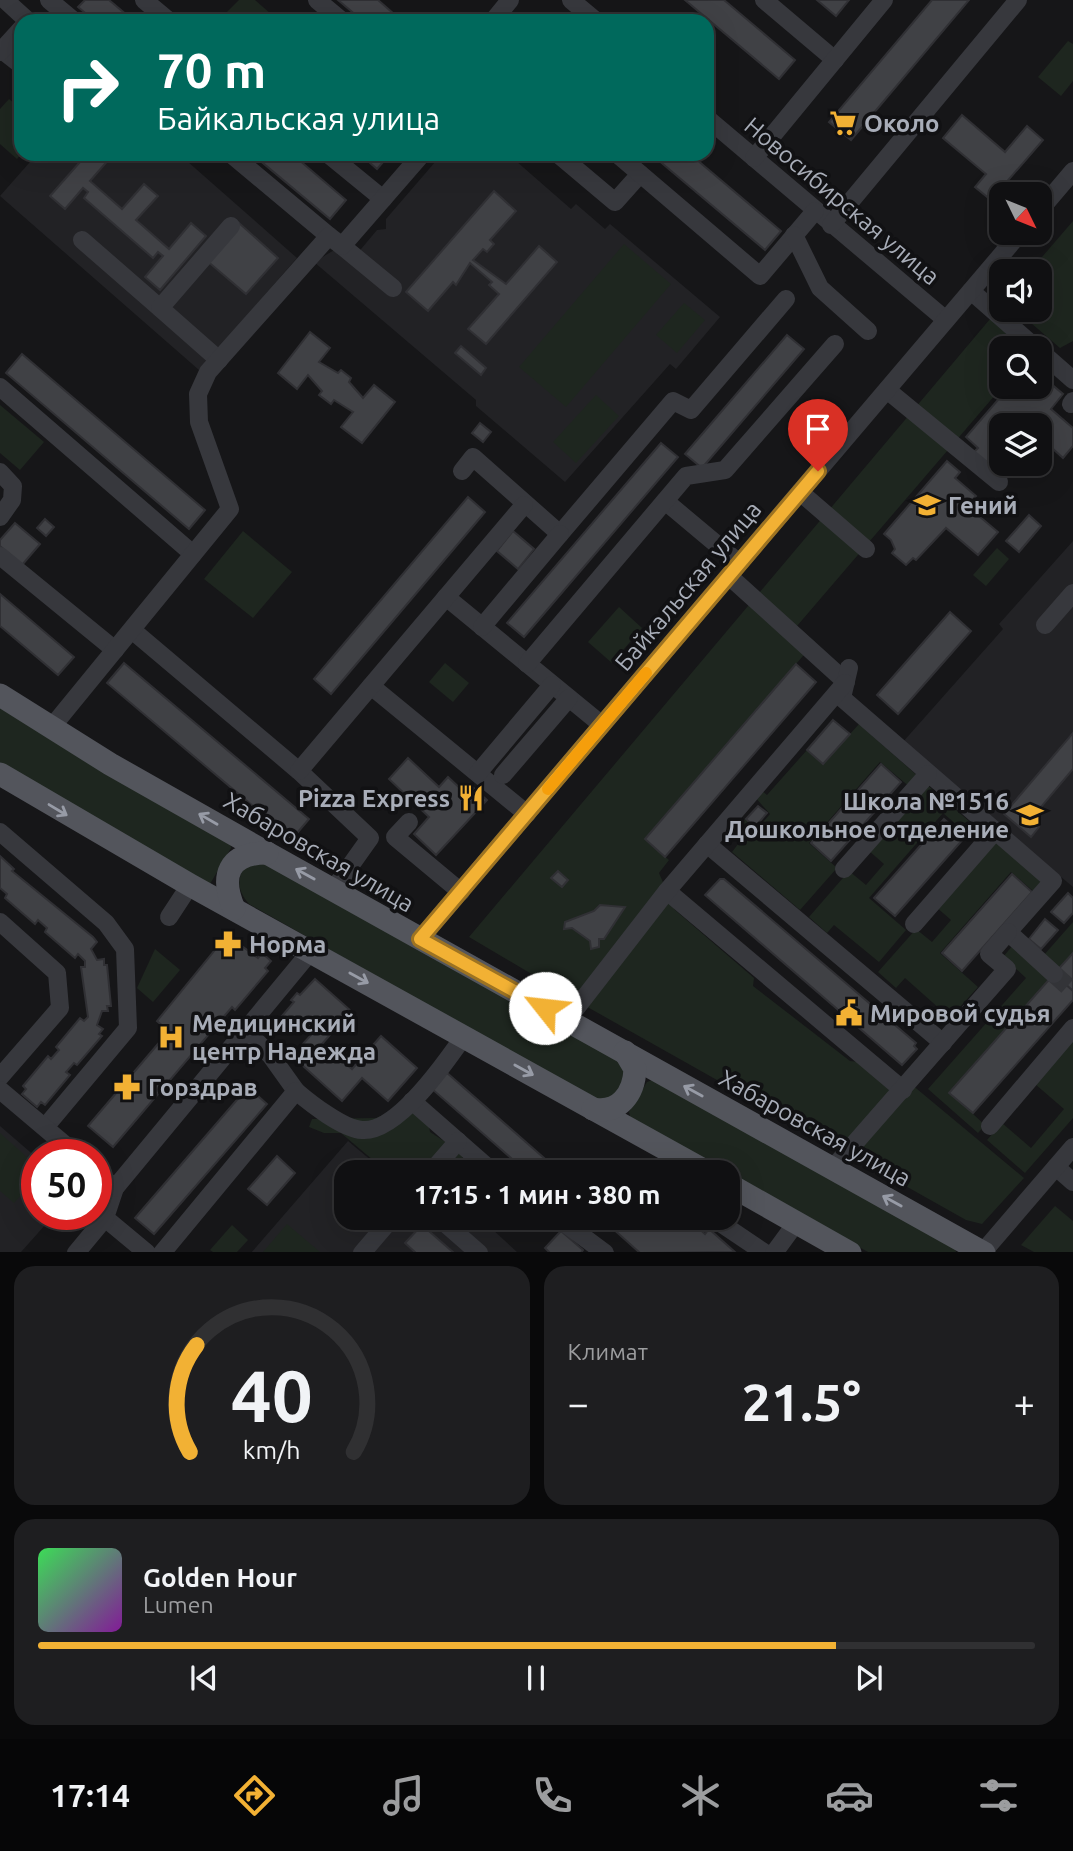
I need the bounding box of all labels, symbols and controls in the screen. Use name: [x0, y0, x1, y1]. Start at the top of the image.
icon: right: [42, 42, 133, 133]
text: 70 m: [157, 42, 266, 97]
text: Байкальская улица: [157, 100, 440, 136]
supermarket icon: Около: [828, 108, 858, 138]
place label: Около: [864, 110, 939, 137]
street label: Новосибирская улица: [739, 112, 945, 290]
north arrow: [989, 182, 1052, 245]
map controls: [989, 182, 1052, 476]
button: sound: [989, 259, 1052, 322]
button: search: [989, 336, 1052, 399]
pin: [788, 399, 848, 471]
icon: arrive: [799, 410, 837, 448]
button: layers: [989, 413, 1052, 476]
school or university icon: Гений: [912, 490, 942, 520]
place label: Гений: [948, 492, 1017, 519]
street label: Байкальская улица: [609, 496, 767, 676]
restaurant icon: Pizza Express: [456, 783, 486, 813]
place label: Pizza Express: [298, 785, 450, 812]
street label: Хабаровская улица: [219, 787, 419, 917]
place label: Школа №1516 Дошкольное отделение: [725, 788, 1009, 843]
school or university icon: Школа №1516 Дошкольное отделение: [1015, 800, 1045, 830]
one-way arrow: [48, 803, 68, 817]
one-way arrow: [198, 812, 218, 826]
one-way arrow: [295, 867, 315, 881]
pharmacy icon: Норма: [213, 929, 243, 959]
place label: Норма: [249, 931, 326, 958]
one-way arrow: [348, 971, 368, 985]
position arrow: [508, 971, 582, 1045]
public building icon: Мировой судья: [834, 998, 864, 1028]
place label: Мировой судья: [870, 1000, 1051, 1027]
place label: Медицинский центр Надежда: [192, 1010, 376, 1065]
hospital icon: Медицинский центр Надежда: [156, 1022, 186, 1052]
one-way arrow: [513, 1063, 533, 1077]
street label: Хабаровская улица: [715, 1064, 915, 1192]
pharmacy icon: Горздрав: [112, 1072, 142, 1102]
place label: Горздрав: [148, 1074, 258, 1101]
one-way arrow: [684, 1083, 704, 1097]
speed limit sign: 50: [21, 1139, 112, 1230]
text: 17:15 · 1 мин · 380 m: [414, 1180, 660, 1209]
one-way arrow: [882, 1194, 903, 1207]
text: Климат: [568, 1339, 648, 1364]
text: 40: [231, 1354, 313, 1436]
text: 21.5°: [742, 1373, 861, 1431]
text: −: [568, 1382, 589, 1424]
text: +: [1014, 1382, 1035, 1424]
text: km/h: [243, 1435, 301, 1463]
text: Golden Hour: [143, 1563, 297, 1592]
text: Lumen: [143, 1592, 214, 1617]
icon: previous: [185, 1659, 223, 1697]
icon: pause: [517, 1659, 555, 1697]
icon: next: [850, 1659, 888, 1697]
icon: directions: [230, 1771, 279, 1820]
icon: music: [379, 1771, 428, 1820]
icon: phone: [528, 1771, 577, 1820]
icon: climate: [676, 1771, 725, 1820]
icon: car: [825, 1771, 874, 1820]
icon: filters: [974, 1771, 1023, 1820]
text: 17:14: [50, 1777, 130, 1813]

